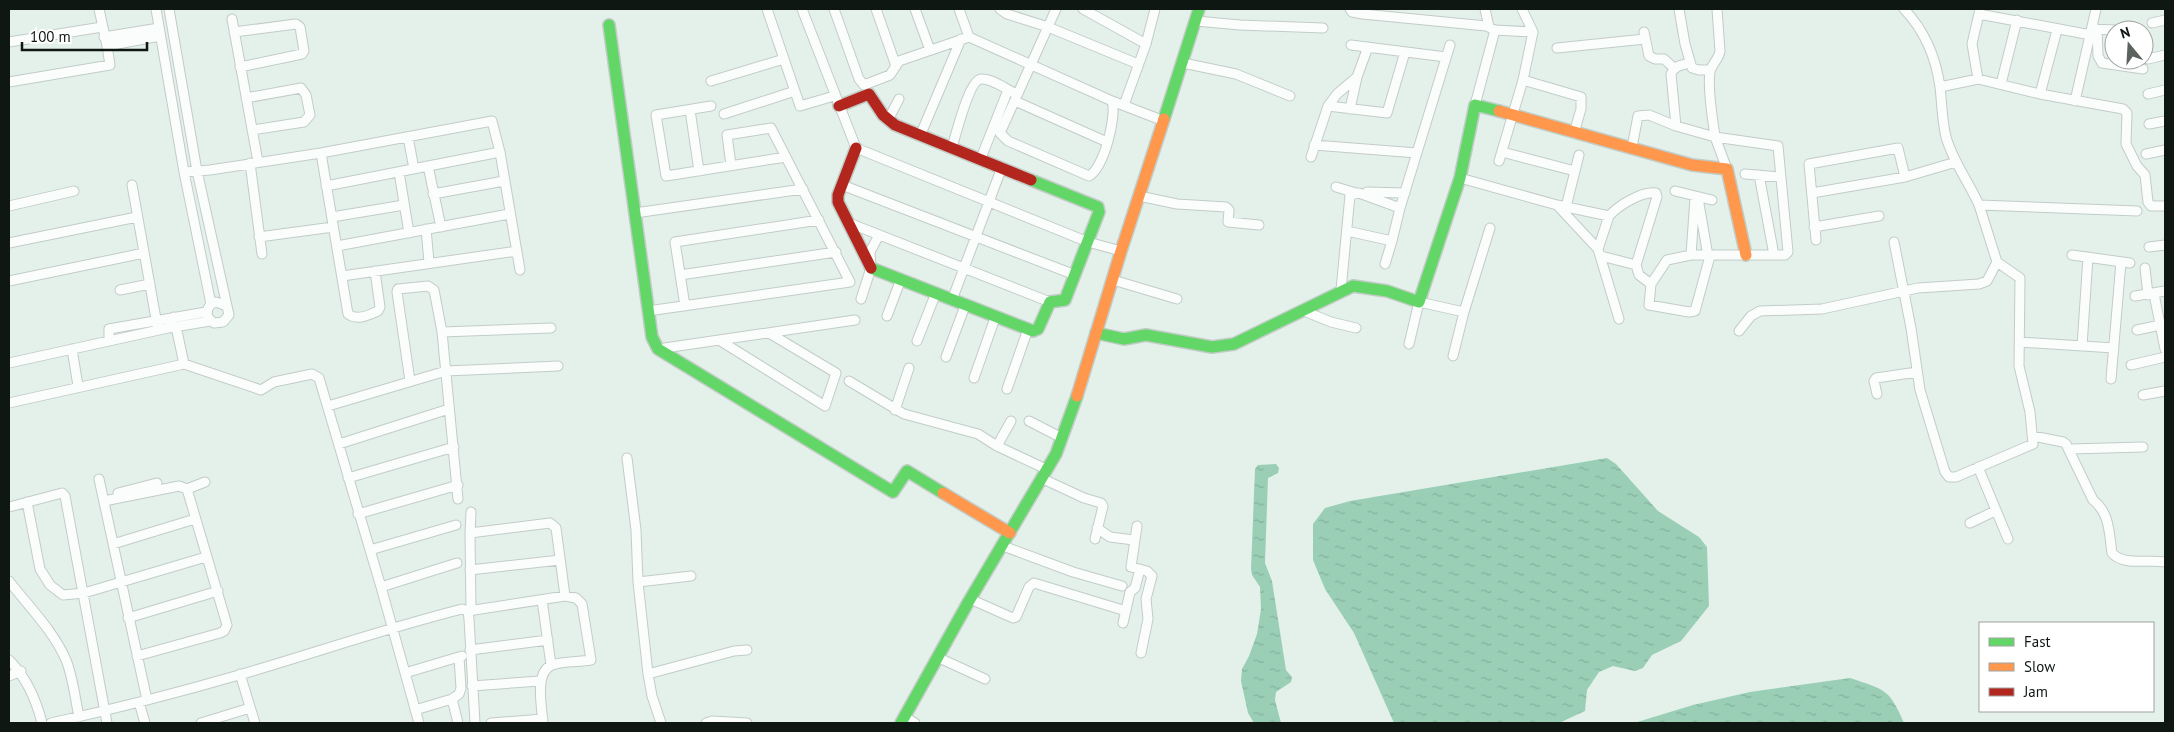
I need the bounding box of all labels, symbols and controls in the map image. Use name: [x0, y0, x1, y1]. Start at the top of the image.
scale bar: [22, 20, 148, 52]
north arrow: [2104, 20, 2154, 70]
text: N: [2118, 23, 2132, 43]
text: 100 m: [30, 27, 71, 46]
legend: [1979, 622, 2154, 712]
text: Fast: [2024, 632, 2051, 651]
text: Slow: [2024, 657, 2055, 676]
text: Jam: [2023, 682, 2048, 701]

